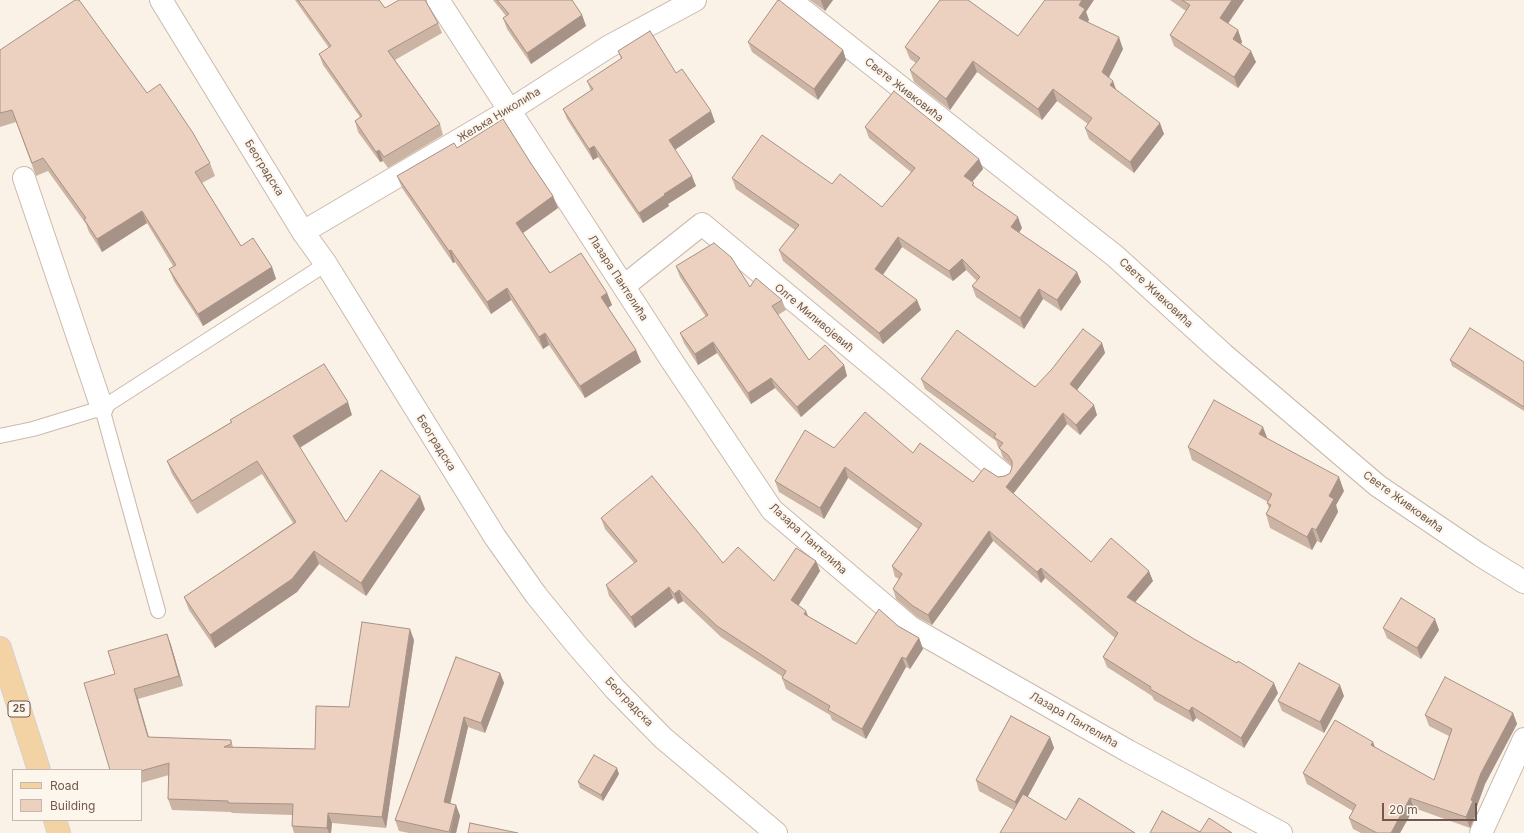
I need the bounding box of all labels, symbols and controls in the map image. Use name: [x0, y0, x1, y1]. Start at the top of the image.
street label: Свете Живковића: [862, 55, 946, 125]
street label: Жељка Николића: [455, 85, 543, 145]
street label: Београдска: [242, 138, 286, 198]
street label: Лазара Пантелића: [585, 233, 651, 323]
street label: Свете Живковића: [1116, 255, 1196, 331]
street label: Олге Миливојевић: [772, 281, 856, 355]
street label: Београдска: [414, 413, 458, 473]
street label: Свете Живковића: [1360, 468, 1446, 536]
street label: Лазара Пантелића: [766, 501, 850, 577]
street label: Београдска: [602, 675, 656, 729]
street label: Лазара Пантелића: [1027, 689, 1121, 751]
road number: 25: [8, 701, 30, 717]
legend: [12, 769, 142, 821]
text: Road: [50, 778, 79, 793]
scale bar: [1384, 795, 1479, 821]
text: Building: [50, 798, 95, 813]
text: 20 m: [1389, 802, 1418, 817]

